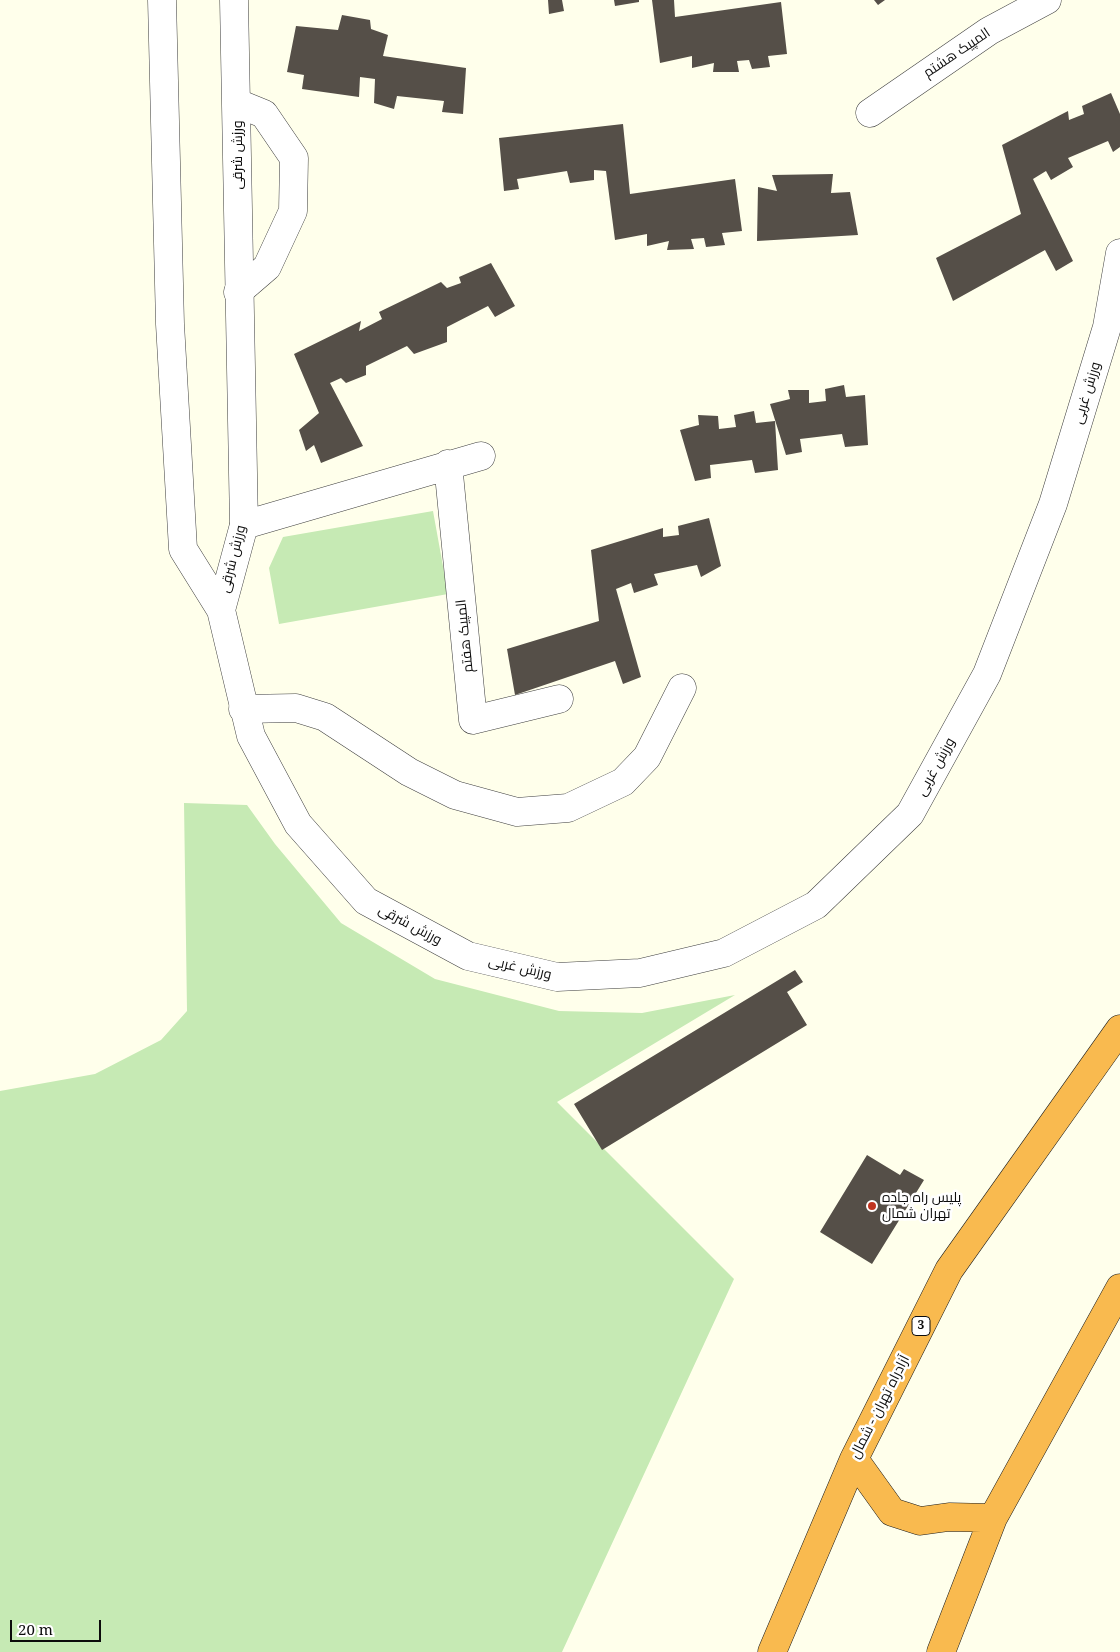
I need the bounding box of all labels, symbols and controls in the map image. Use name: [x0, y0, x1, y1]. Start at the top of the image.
street label: المپیک هشتم: [920, 25, 994, 81]
street label: ورزش شرقی: [230, 120, 246, 190]
street label: ورزش غربی: [1070, 360, 1104, 426]
street label: ورزش شرقی: [216, 523, 250, 595]
street label: المپیک هفتم: [453, 598, 477, 674]
street label: ورزش غربی: [913, 735, 959, 799]
street label: ورزش شرقی: [375, 901, 445, 949]
street label: ورزش غربی: [487, 953, 553, 983]
place label: پلیس راه جاده تهران شمال: [882, 1190, 961, 1222]
marker: پلیس راه جاده تهران شمال: [866, 1200, 878, 1212]
road number: 3: [912, 1316, 930, 1335]
street label: آزادراه تهران - شمال: [847, 1353, 913, 1461]
scale bar: [12, 1610, 104, 1642]
text: 20 m: [18, 1619, 53, 1639]

